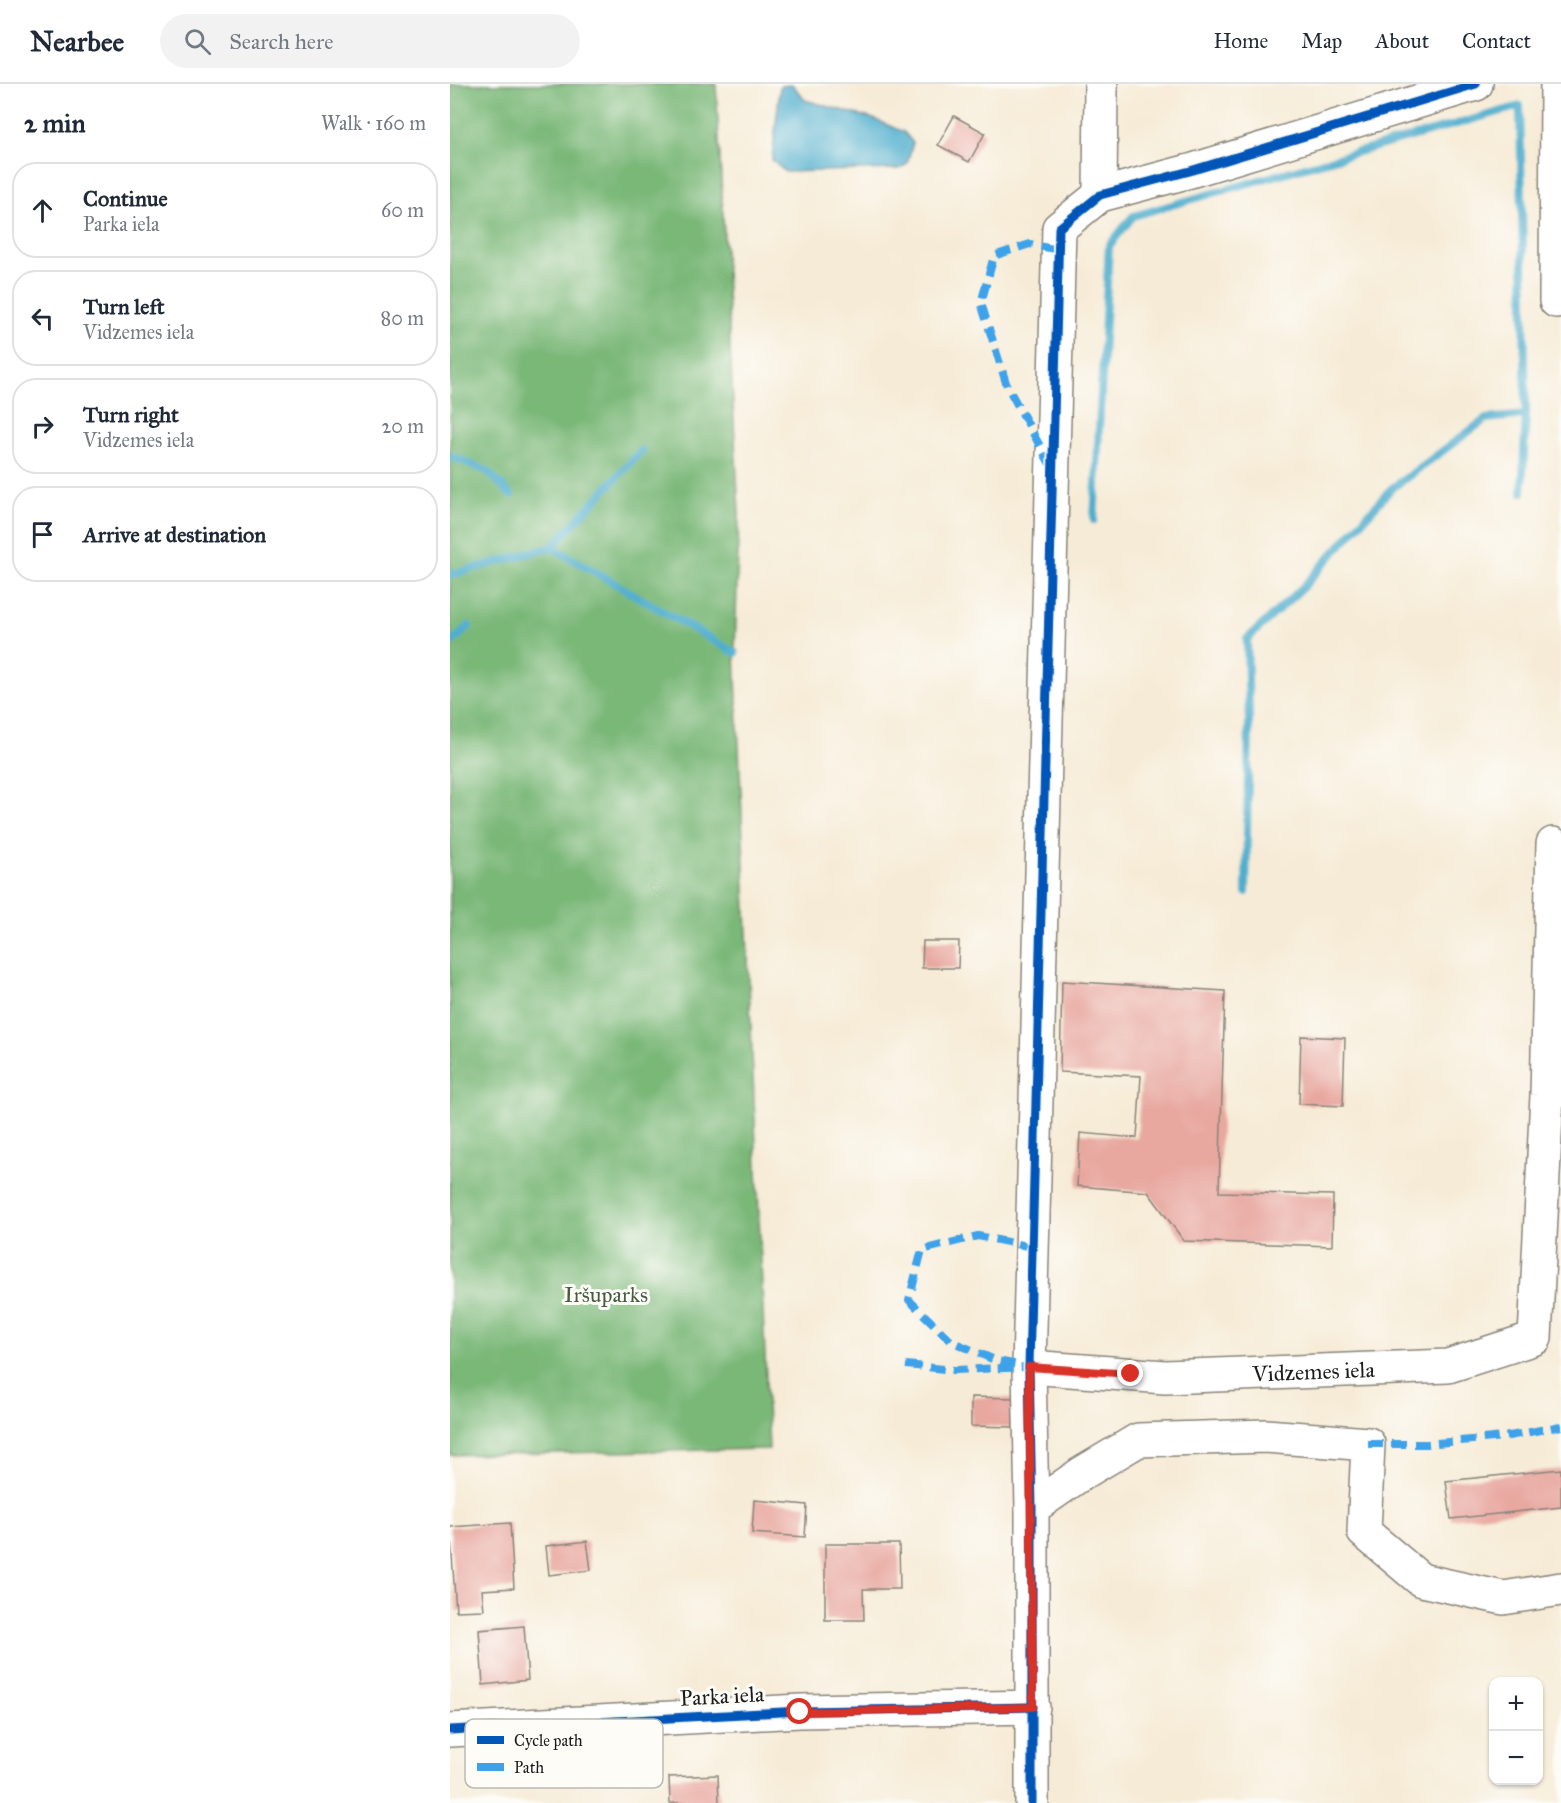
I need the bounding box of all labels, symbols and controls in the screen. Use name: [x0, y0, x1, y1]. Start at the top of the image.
search box: [160, 14, 580, 68]
text: Nearbee: [30, 24, 124, 59]
icon: search: [181, 25, 214, 58]
text: Search here: [229, 28, 333, 55]
text: Home: [1213, 28, 1268, 54]
text: Map: [1301, 28, 1342, 54]
text: About: [1375, 28, 1429, 54]
text: Contact: [1462, 28, 1531, 54]
text: 2 min: [24, 107, 85, 139]
text: Walk · 160 m: [321, 111, 426, 135]
text: Continue: [83, 185, 168, 212]
icon: ahead: [26, 194, 59, 227]
text: 60 m: [381, 198, 424, 222]
text: Parka iela: [83, 212, 160, 236]
text: Turn left: [83, 293, 165, 320]
icon: left: [26, 302, 59, 335]
text: 80 m: [381, 306, 424, 330]
text: Vidzemes iela: [83, 320, 194, 344]
text: Turn right: [83, 401, 179, 428]
icon: right: [26, 410, 59, 443]
text: 20 m: [381, 414, 424, 438]
text: Vidzemes iela: [83, 428, 194, 452]
icon: arrive: [26, 518, 59, 551]
text: Arrive at destination: [83, 521, 266, 548]
park label: Iršuparks: [564, 1281, 648, 1308]
street label: Vidzemes iela: [1251, 1355, 1376, 1387]
route end: [1117, 1360, 1143, 1386]
map controls: [1489, 1677, 1543, 1785]
button: +: [1489, 1677, 1543, 1731]
street label: Parka iela: [679, 1680, 765, 1712]
route start: [786, 1698, 812, 1724]
legend: [465, 1719, 663, 1788]
text: Cycle path: [514, 1731, 583, 1750]
button: −: [1489, 1731, 1543, 1785]
text: Path: [514, 1758, 544, 1777]

